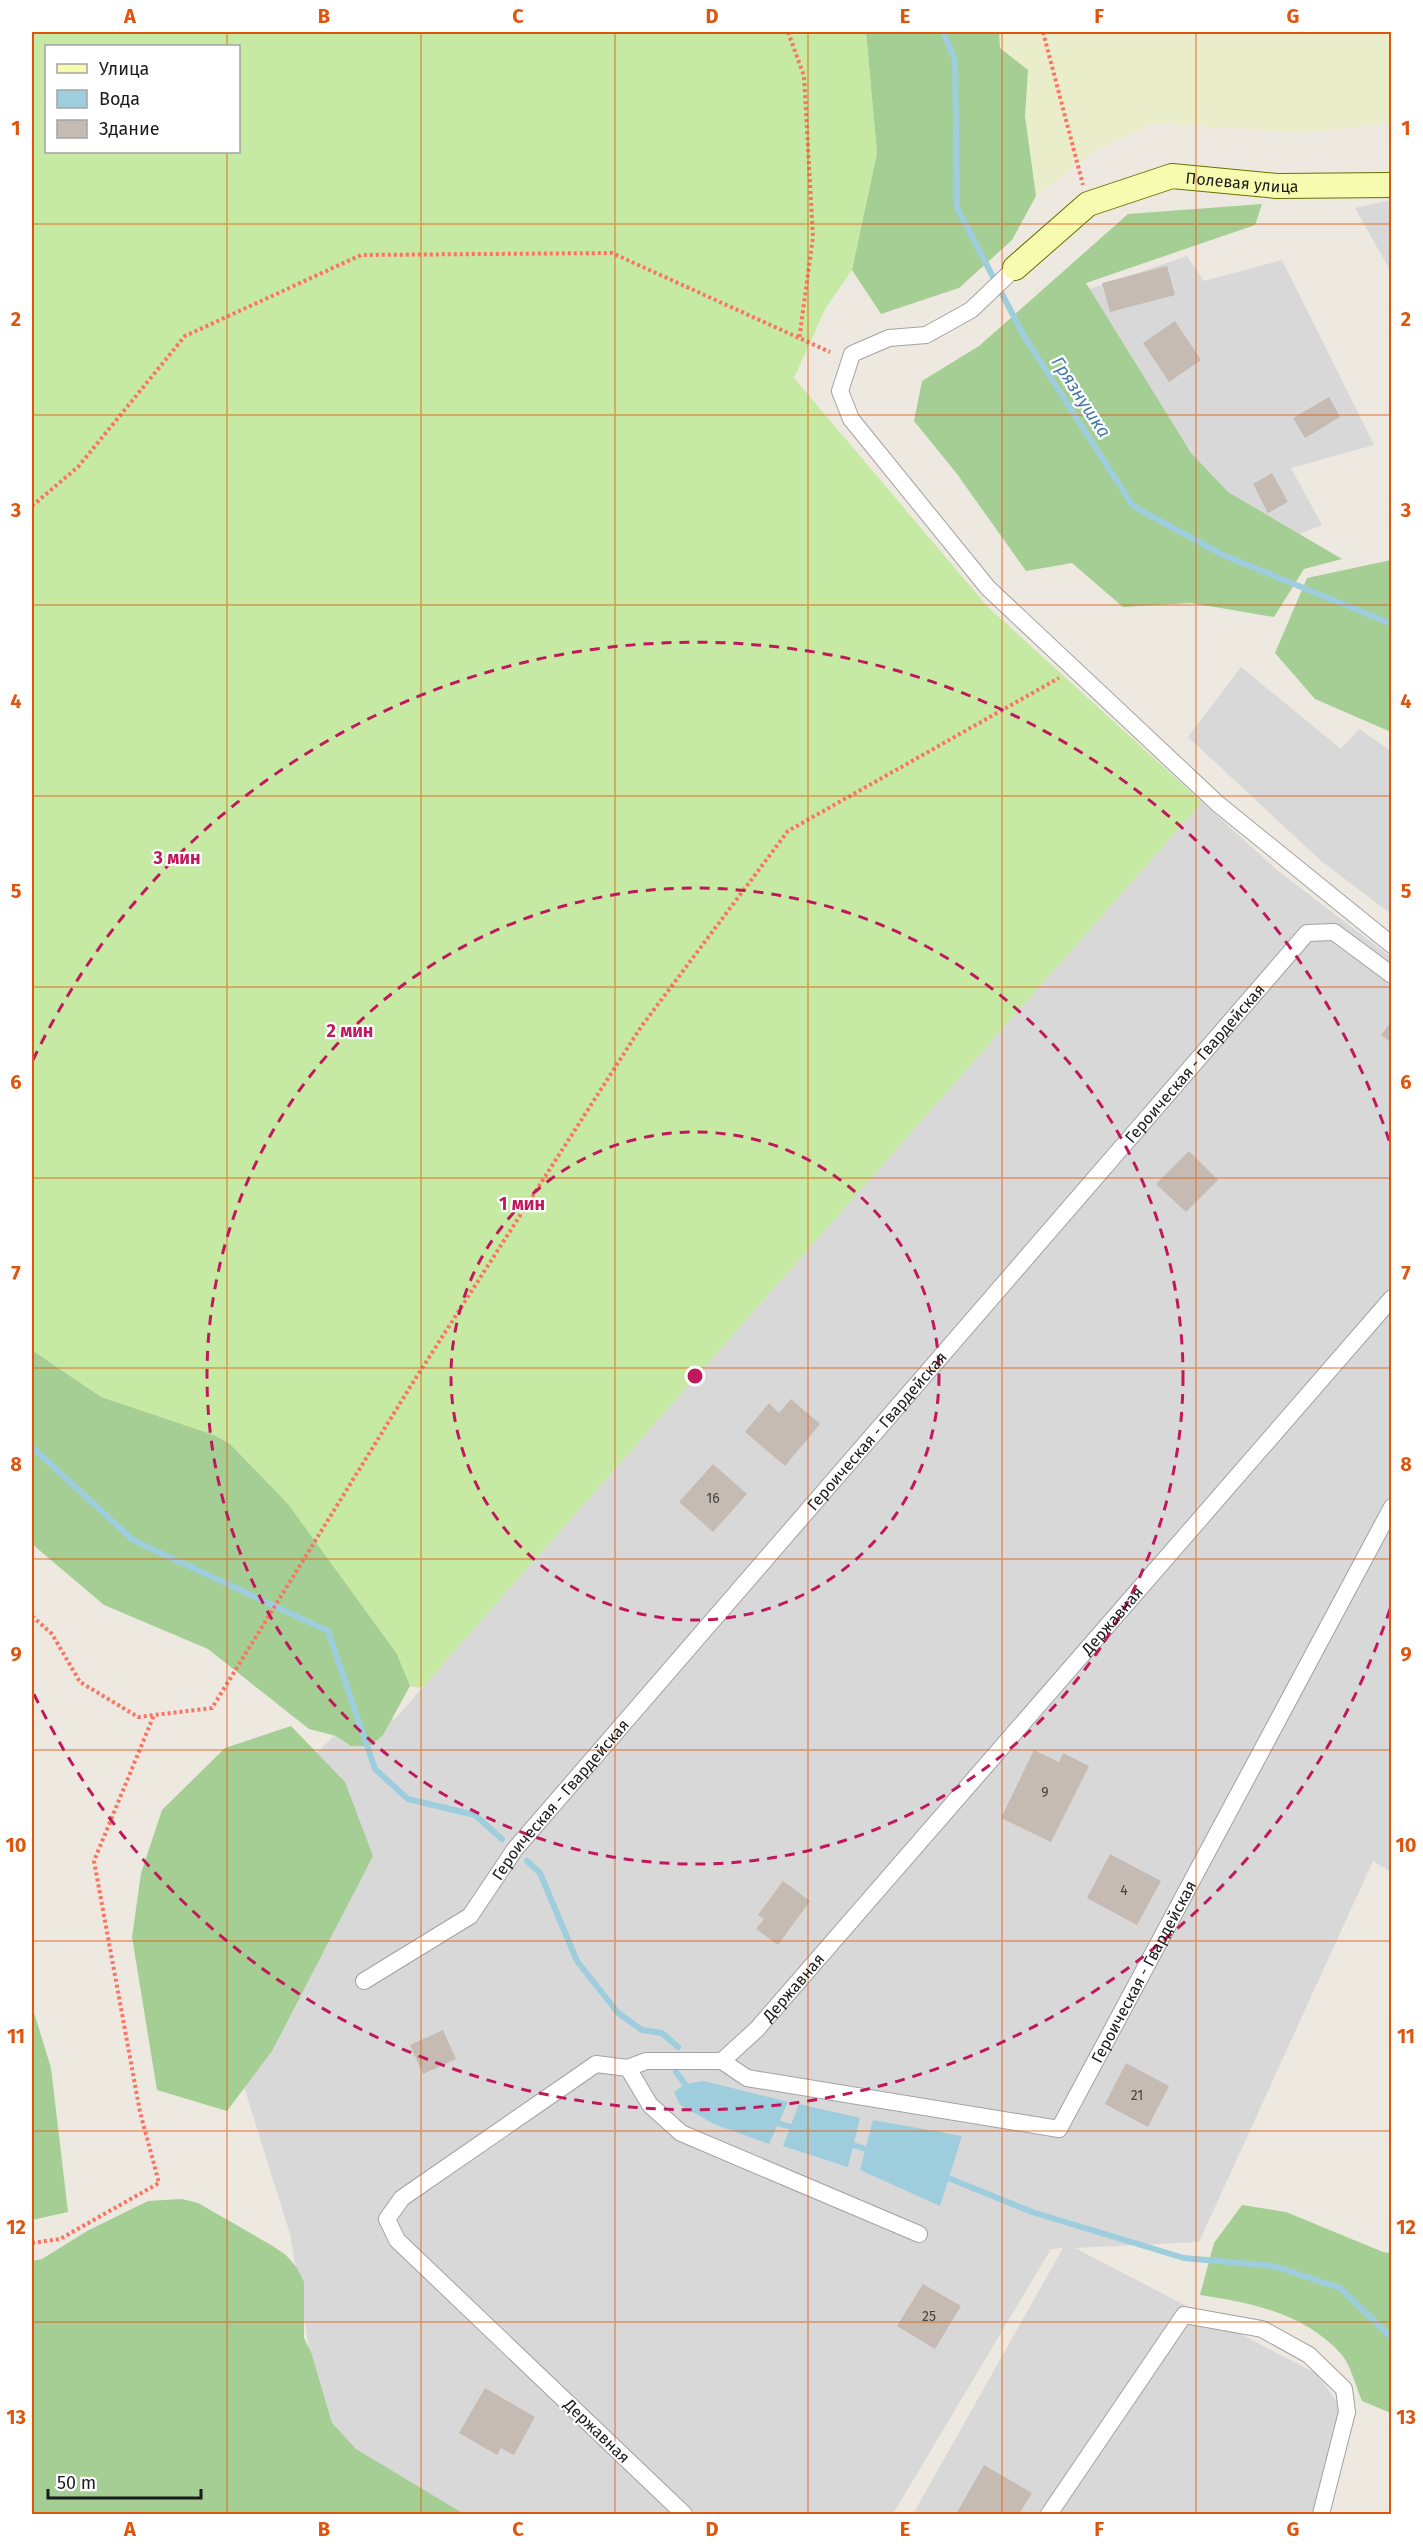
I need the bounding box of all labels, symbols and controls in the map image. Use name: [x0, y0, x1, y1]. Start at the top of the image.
text: A: [123, 4, 137, 28]
text: B: [318, 4, 330, 28]
text: C: [512, 4, 524, 28]
text: D: [705, 4, 719, 28]
text: E: [900, 4, 910, 28]
text: F: [1094, 4, 1104, 28]
text: G: [1287, 4, 1299, 28]
legend: [45, 45, 240, 153]
text: Улица: [99, 58, 149, 80]
text: Вода: [99, 88, 140, 110]
text: 1: [11, 116, 21, 140]
text: 1: [1401, 116, 1411, 140]
text: Здание: [99, 118, 160, 140]
street label: Полевая улица: [1185, 168, 1299, 196]
text: 2: [11, 307, 21, 331]
text: 2: [1401, 307, 1411, 331]
water label: Грязнушка: [1047, 352, 1115, 442]
text: 3: [10, 498, 21, 522]
text: 3: [1400, 498, 1411, 522]
text: 4: [10, 689, 22, 713]
text: 4: [1400, 689, 1412, 713]
text: 3 мин: [153, 847, 200, 869]
text: 5: [11, 879, 22, 903]
text: 5: [1401, 879, 1412, 903]
street label: Героическая - Гвардейская: [1121, 980, 1268, 1146]
text: 2 мин: [327, 1020, 373, 1042]
text: 6: [10, 1070, 22, 1094]
text: 6: [1400, 1070, 1412, 1094]
text: 1 мин: [499, 1193, 545, 1215]
text: 7: [11, 1261, 21, 1285]
text: 7: [1401, 1261, 1411, 1285]
street label: Героическая - Гвардейская: [803, 1347, 951, 1514]
centre of rings: [685, 1366, 705, 1386]
text: 8: [10, 1452, 22, 1476]
text: 8: [1400, 1452, 1412, 1476]
house number: 16: [706, 1490, 720, 1507]
street label: Державная: [1077, 1582, 1147, 1659]
text: 9: [10, 1642, 22, 1666]
text: 9: [1400, 1642, 1412, 1666]
street label: Героическая - Гвардейская: [488, 1715, 633, 1883]
house number: 9: [1041, 1784, 1049, 1801]
text: 10: [6, 1833, 26, 1857]
text: 10: [1396, 1833, 1416, 1857]
street label: Героическая - Гвардейская: [1087, 1877, 1200, 2066]
house number: 4: [1120, 1882, 1128, 1899]
street label: Державная: [758, 1949, 828, 2026]
text: 11: [7, 2024, 25, 2048]
text: 11: [1397, 2024, 1415, 2048]
house number: 21: [1131, 2087, 1143, 2104]
text: 12: [6, 2215, 26, 2239]
text: 12: [1396, 2215, 1416, 2239]
house number: 25: [922, 2308, 936, 2325]
street label: Державная: [560, 2394, 634, 2467]
text: 13: [6, 2405, 26, 2429]
text: 13: [1396, 2405, 1416, 2429]
scale bar: [48, 2462, 201, 2500]
text: 50 m: [57, 2472, 96, 2494]
text: A: [123, 2517, 137, 2541]
text: B: [318, 2517, 330, 2541]
text: C: [512, 2517, 524, 2541]
text: D: [705, 2517, 719, 2541]
text: E: [900, 2517, 910, 2541]
text: F: [1094, 2517, 1104, 2541]
text: G: [1287, 2517, 1299, 2541]

